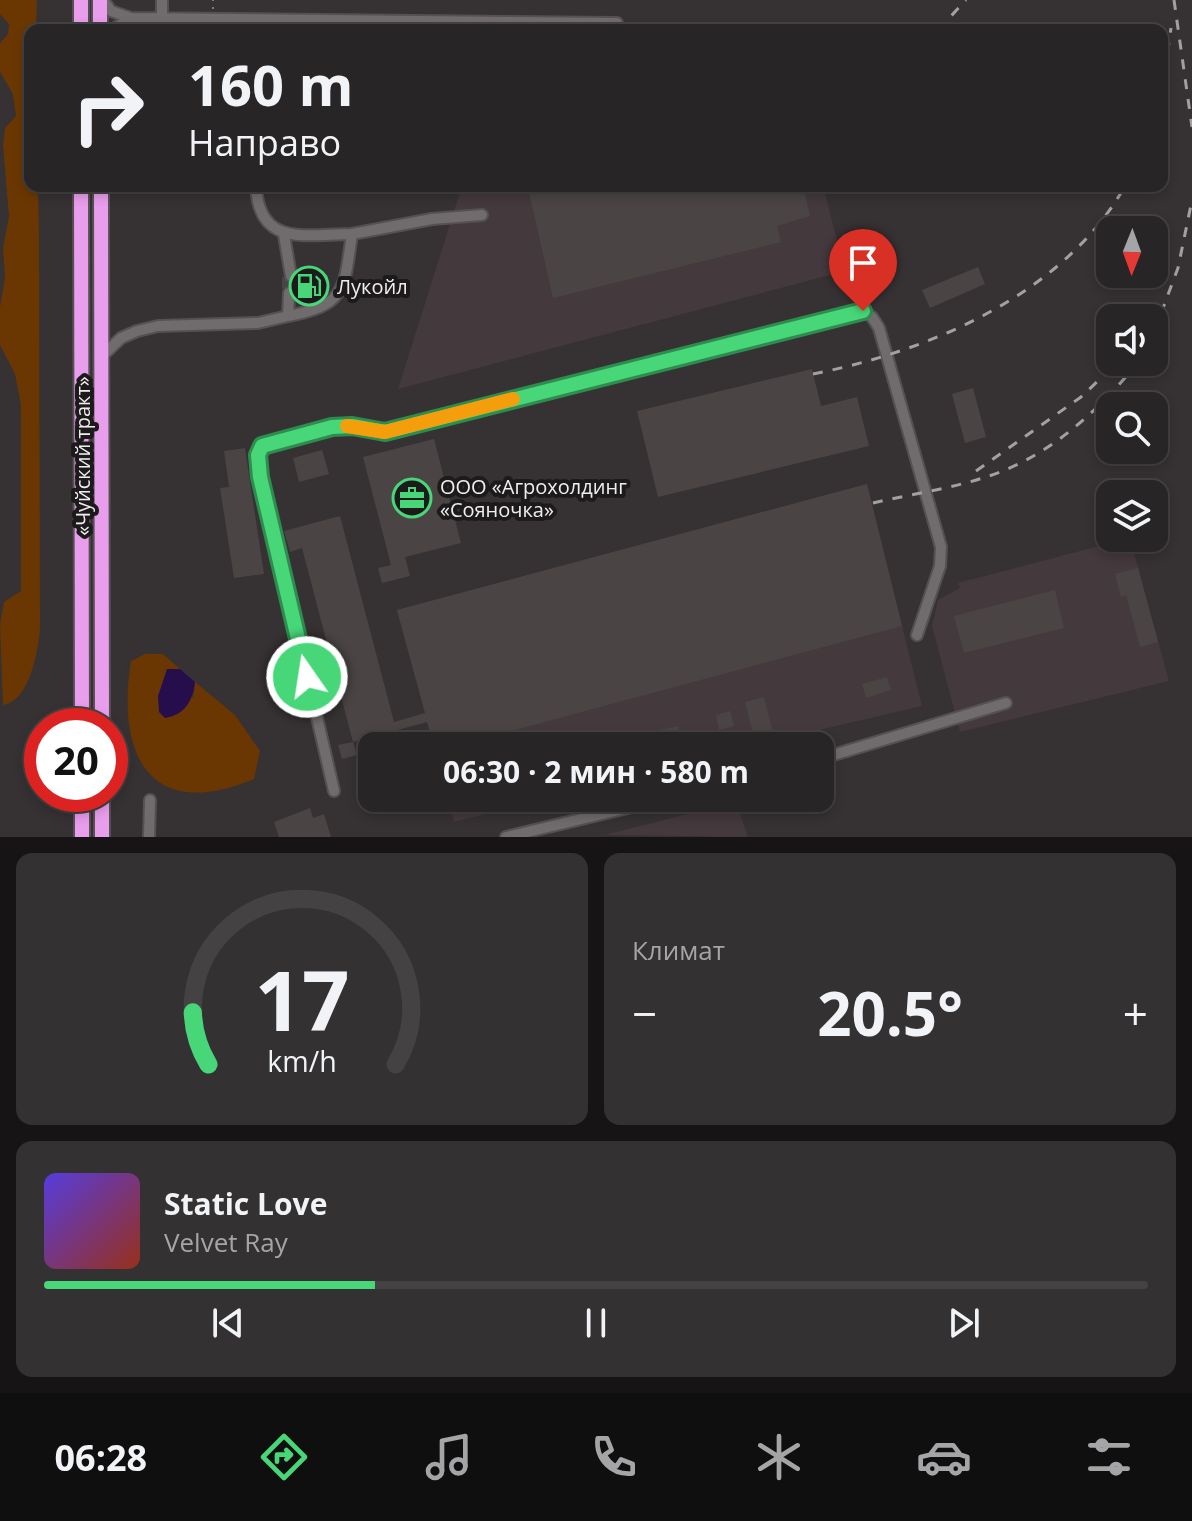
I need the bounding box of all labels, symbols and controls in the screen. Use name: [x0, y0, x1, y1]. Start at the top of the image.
text: 160 m: [188, 46, 354, 122]
icon: right: [56, 56, 160, 160]
text: Направо: [188, 118, 341, 167]
north arrow: [1096, 216, 1168, 288]
map controls: [1096, 216, 1168, 552]
pin: [829, 229, 897, 311]
icon: arrive: [841, 241, 885, 285]
fuel station icon: Лукойл: [288, 265, 330, 307]
place label: Лукойл: [337, 273, 408, 300]
button: sound: [1096, 304, 1168, 376]
street label: «Чуйский тракт»: [69, 376, 96, 536]
button: search: [1096, 392, 1168, 464]
place label: ООО «Агрохолдинг «Сояночка»: [440, 473, 627, 523]
office icon: ООО «Агрохолдинг «Сояночка»: [391, 477, 433, 519]
button: layers: [1096, 480, 1168, 552]
position arrow: [265, 635, 349, 719]
speed limit sign: 20: [24, 708, 128, 812]
text: 06:30 · 2 мин · 580 m: [443, 751, 749, 792]
text: Климат: [632, 932, 725, 968]
text: 17: [254, 942, 350, 1055]
text: 20.5°: [817, 972, 963, 1054]
text: −: [632, 983, 657, 1043]
text: +: [1123, 983, 1148, 1043]
text: km/h: [267, 1041, 337, 1080]
text: Static Love: [164, 1183, 327, 1224]
text: Velvet Ray: [164, 1224, 288, 1260]
icon: previous: [206, 1301, 250, 1345]
icon: pause: [574, 1301, 618, 1345]
icon: next: [942, 1301, 986, 1345]
icon: directions: [256, 1429, 312, 1485]
icon: music: [421, 1429, 477, 1485]
icon: phone: [586, 1429, 642, 1485]
icon: climate: [751, 1429, 807, 1485]
icon: car: [916, 1429, 972, 1485]
icon: filters: [1081, 1429, 1137, 1485]
text: 06:28: [55, 1433, 147, 1482]

